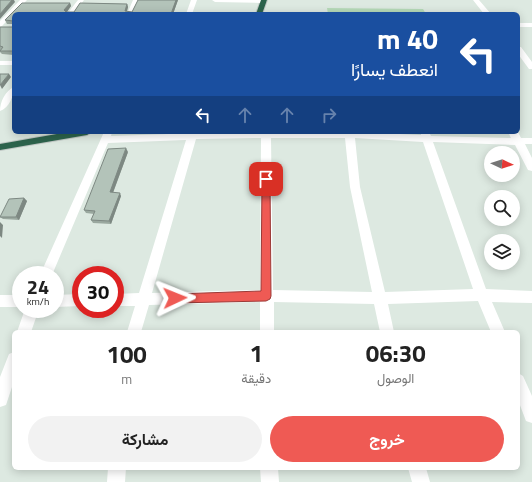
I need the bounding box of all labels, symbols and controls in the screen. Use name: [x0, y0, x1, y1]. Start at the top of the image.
text: 40 m: [377, 17, 438, 60]
icon: left: [452, 28, 504, 80]
text: انعطف يسارًا: [351, 56, 438, 83]
icon: left: [192, 104, 214, 126]
icon: ahead: [234, 104, 256, 126]
icon: ahead: [276, 104, 298, 126]
icon: right: [318, 104, 340, 126]
north arrow: [484, 146, 520, 182]
map controls: [484, 146, 520, 270]
pin: [249, 162, 283, 196]
icon: arrive: [255, 168, 277, 190]
button: search: [484, 190, 520, 226]
button: layers: [484, 234, 520, 270]
speed limit sign: 30: [72, 266, 124, 318]
text: 24: [27, 271, 49, 302]
position arrow: [154, 277, 196, 319]
text: km/h: [27, 294, 49, 309]
text: 1: [250, 335, 263, 371]
text: 06:30: [366, 335, 426, 371]
text: 100: [106, 336, 147, 372]
text: دقيقة: [241, 368, 271, 388]
text: الوصول: [377, 368, 414, 388]
text: m: [121, 369, 132, 389]
button: مشاركة: [28, 416, 262, 462]
button: خروج: [270, 416, 504, 462]

